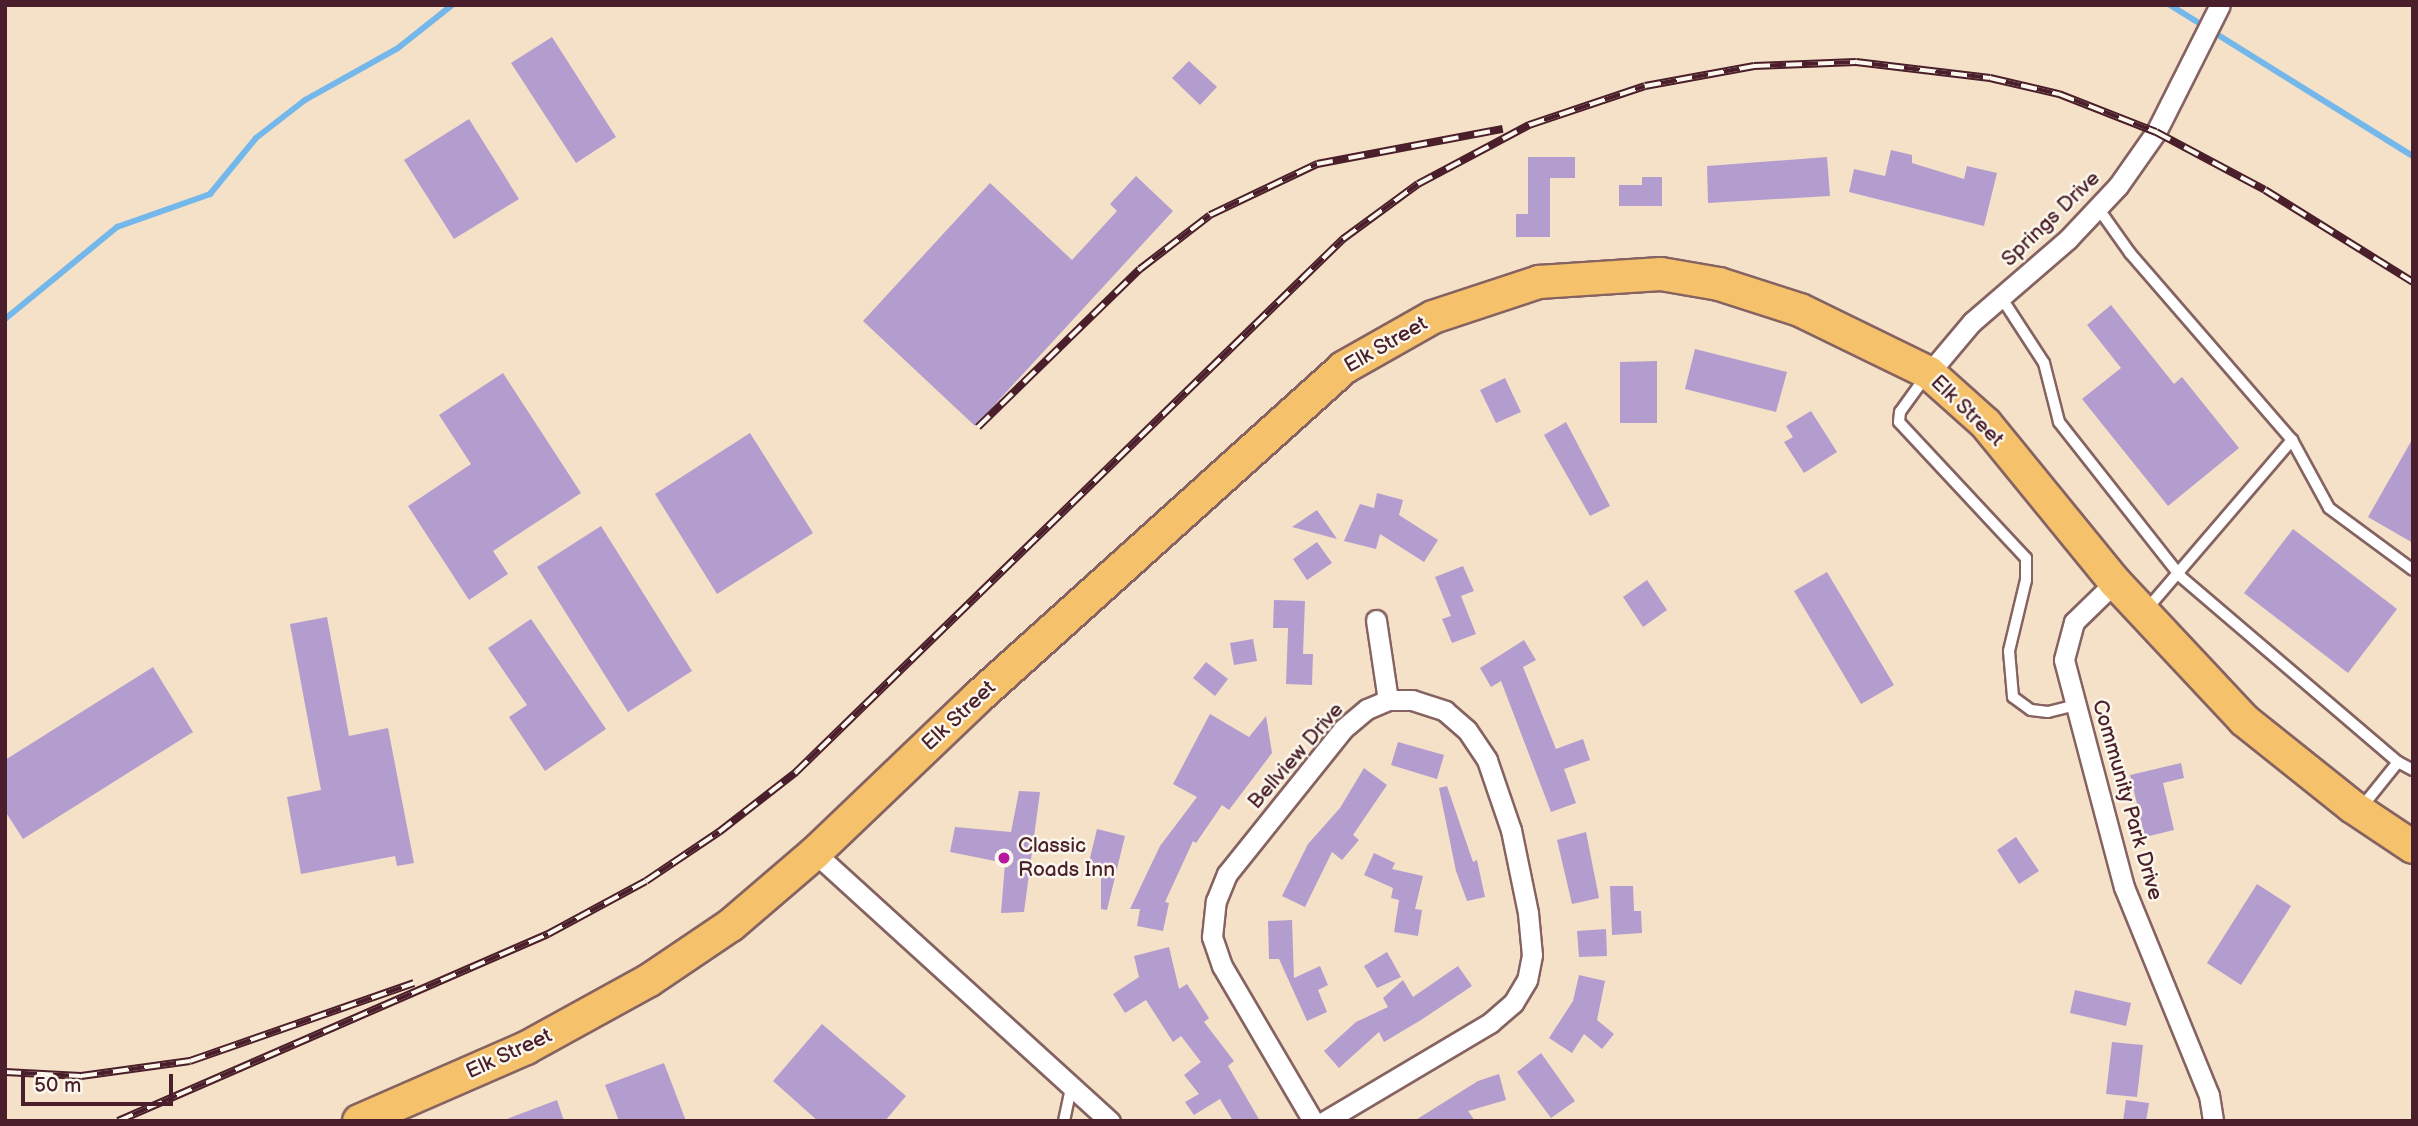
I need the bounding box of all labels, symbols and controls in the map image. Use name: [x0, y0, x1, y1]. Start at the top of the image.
street label: Springs Drive: [1997, 166, 2105, 272]
street label: Elk Street: [1340, 311, 1432, 379]
street label: Elk Street: [1925, 370, 2009, 452]
street label: Elk Street: [917, 675, 1001, 757]
street label: Community Park Drive: [2086, 696, 2168, 904]
street label: Bellview Drive: [1243, 698, 1349, 814]
place label: Classic Roads Inn: [1018, 833, 1115, 883]
marker: Classic Roads Inn: [996, 850, 1012, 866]
street label: Elk Street: [462, 1023, 556, 1085]
scale bar: [24, 1060, 177, 1104]
text: 50 m: [34, 1073, 81, 1098]

